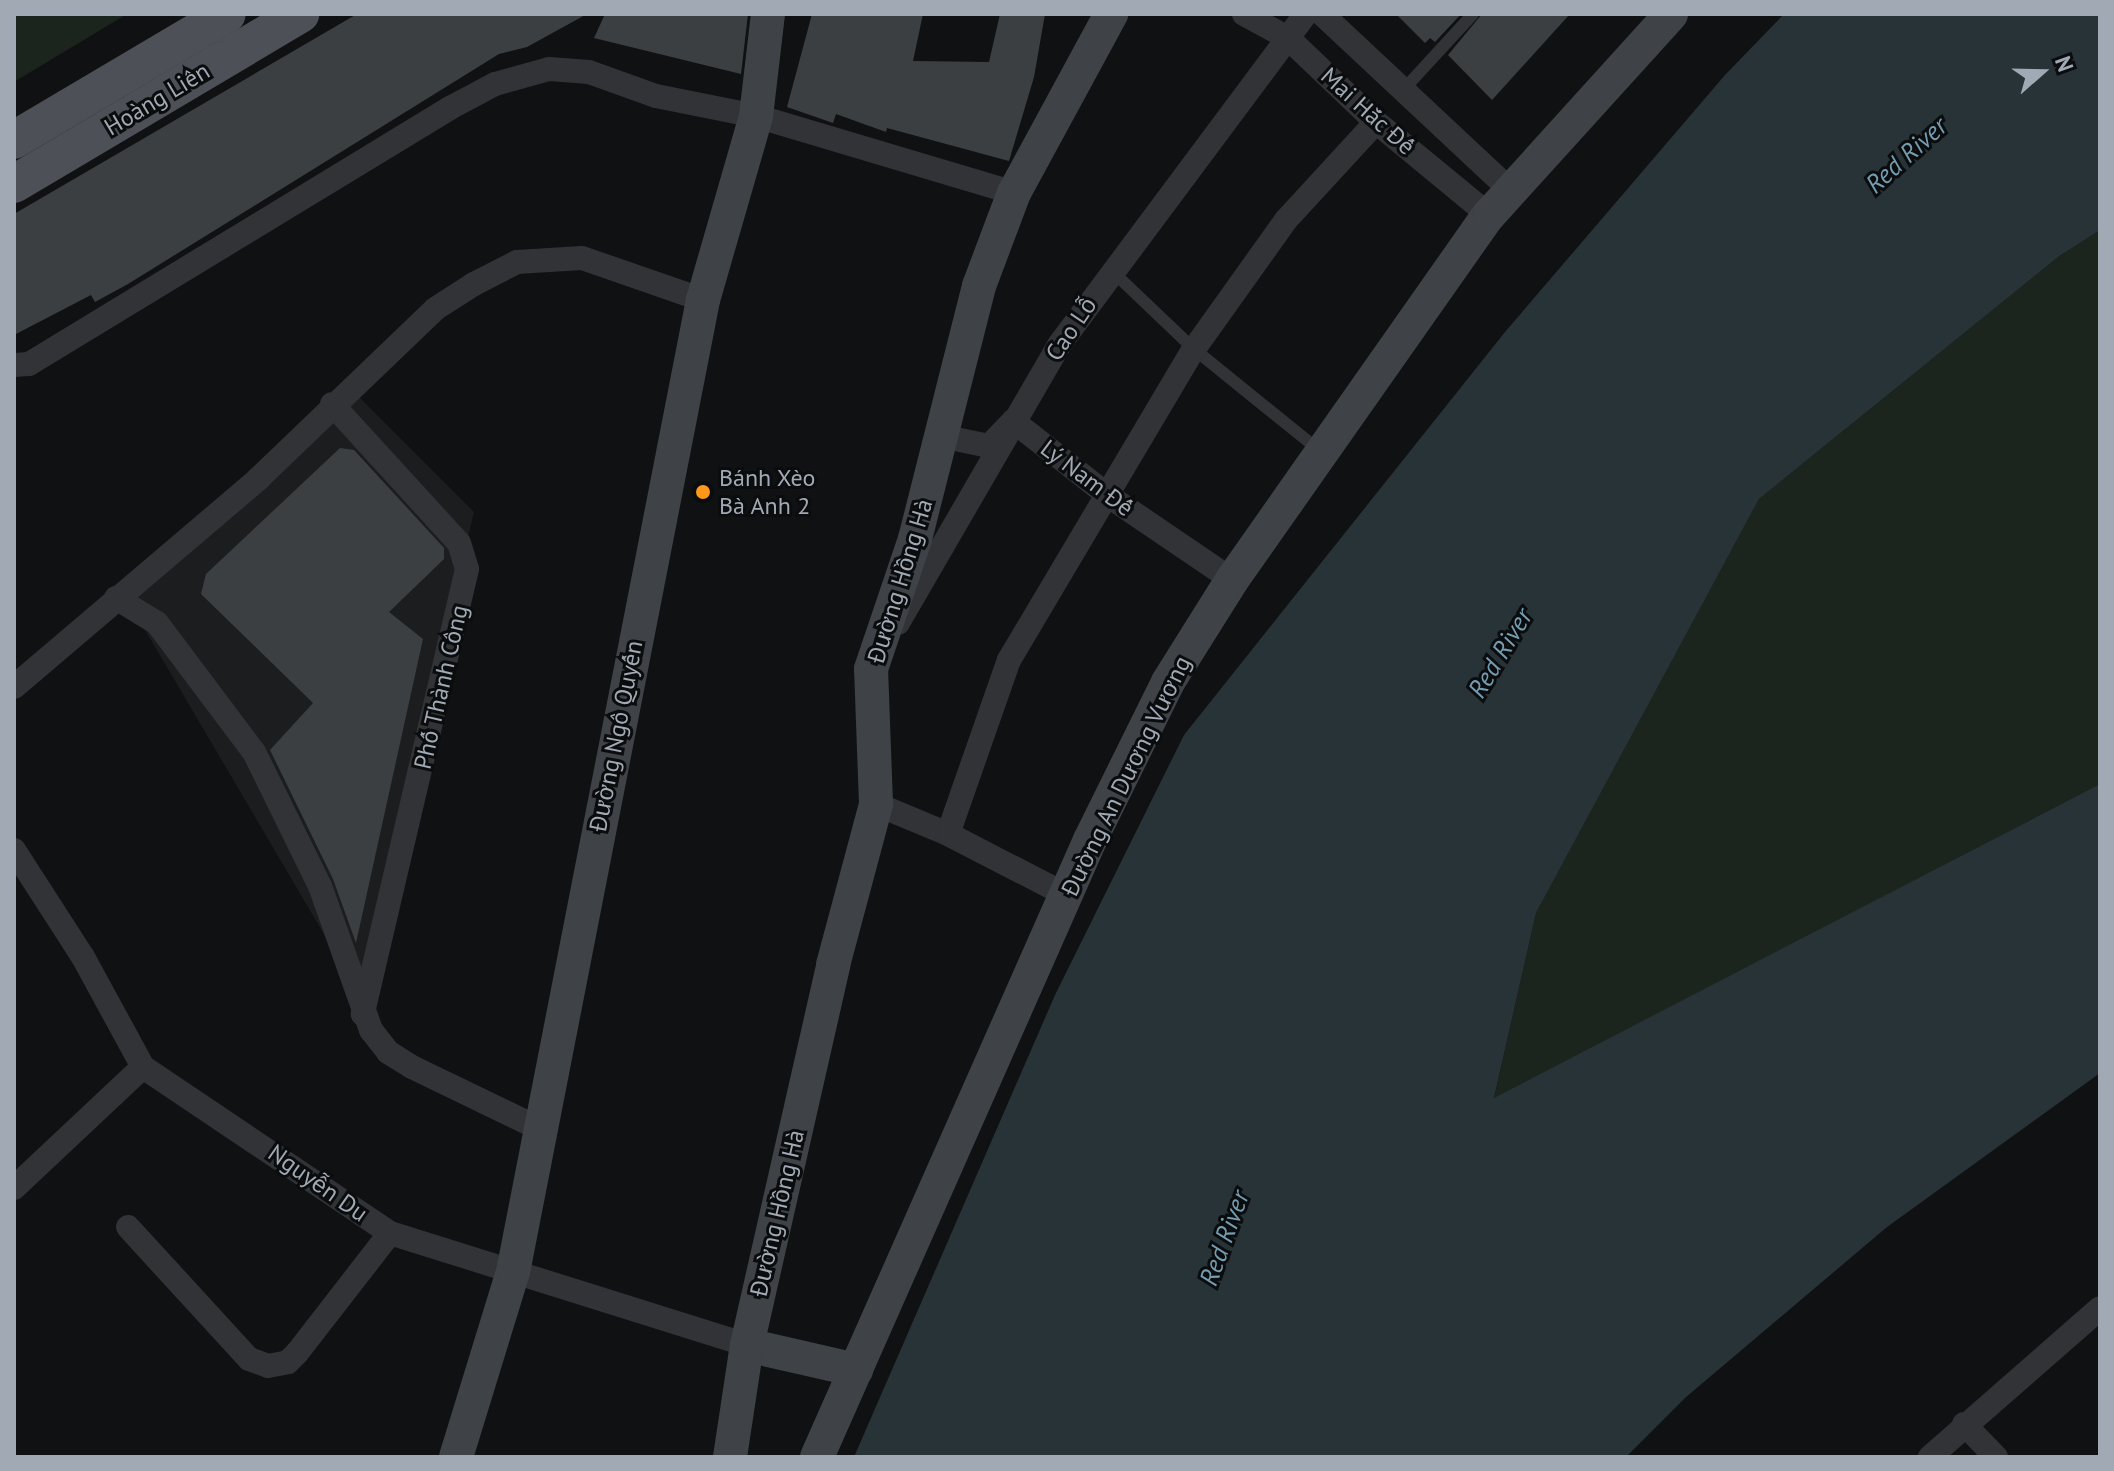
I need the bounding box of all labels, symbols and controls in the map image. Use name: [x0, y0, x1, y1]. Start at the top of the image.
north arrow: [2002, 32, 2082, 112]
text: N: [2049, 52, 2080, 75]
street label: Hoàng Liên: [99, 56, 215, 142]
street label: Mai Hắc Đế: [1315, 61, 1421, 161]
water label: Red River: [1859, 110, 1953, 200]
street label: Cao Lỗ: [1039, 292, 1103, 366]
street label: Lý Nam Đế: [1035, 434, 1139, 522]
place label: Bánh Xèo Bà Anh 2: [719, 464, 816, 520]
marker: Bánh Xèo Bà Anh 2: [694, 483, 712, 501]
street label: Đường Hồng Hà: [861, 496, 939, 666]
street label: Phố Thành Công: [408, 602, 474, 772]
water label: Red River: [1461, 603, 1539, 703]
street label: Đường Ngô Quyến: [583, 638, 649, 834]
street label: Đường An Dương Vương: [1055, 651, 1197, 901]
street label: Đường Hồng Hà: [744, 1127, 810, 1299]
street label: Nguyễn Du: [263, 1138, 373, 1228]
water label: Red River: [1192, 1186, 1256, 1290]

